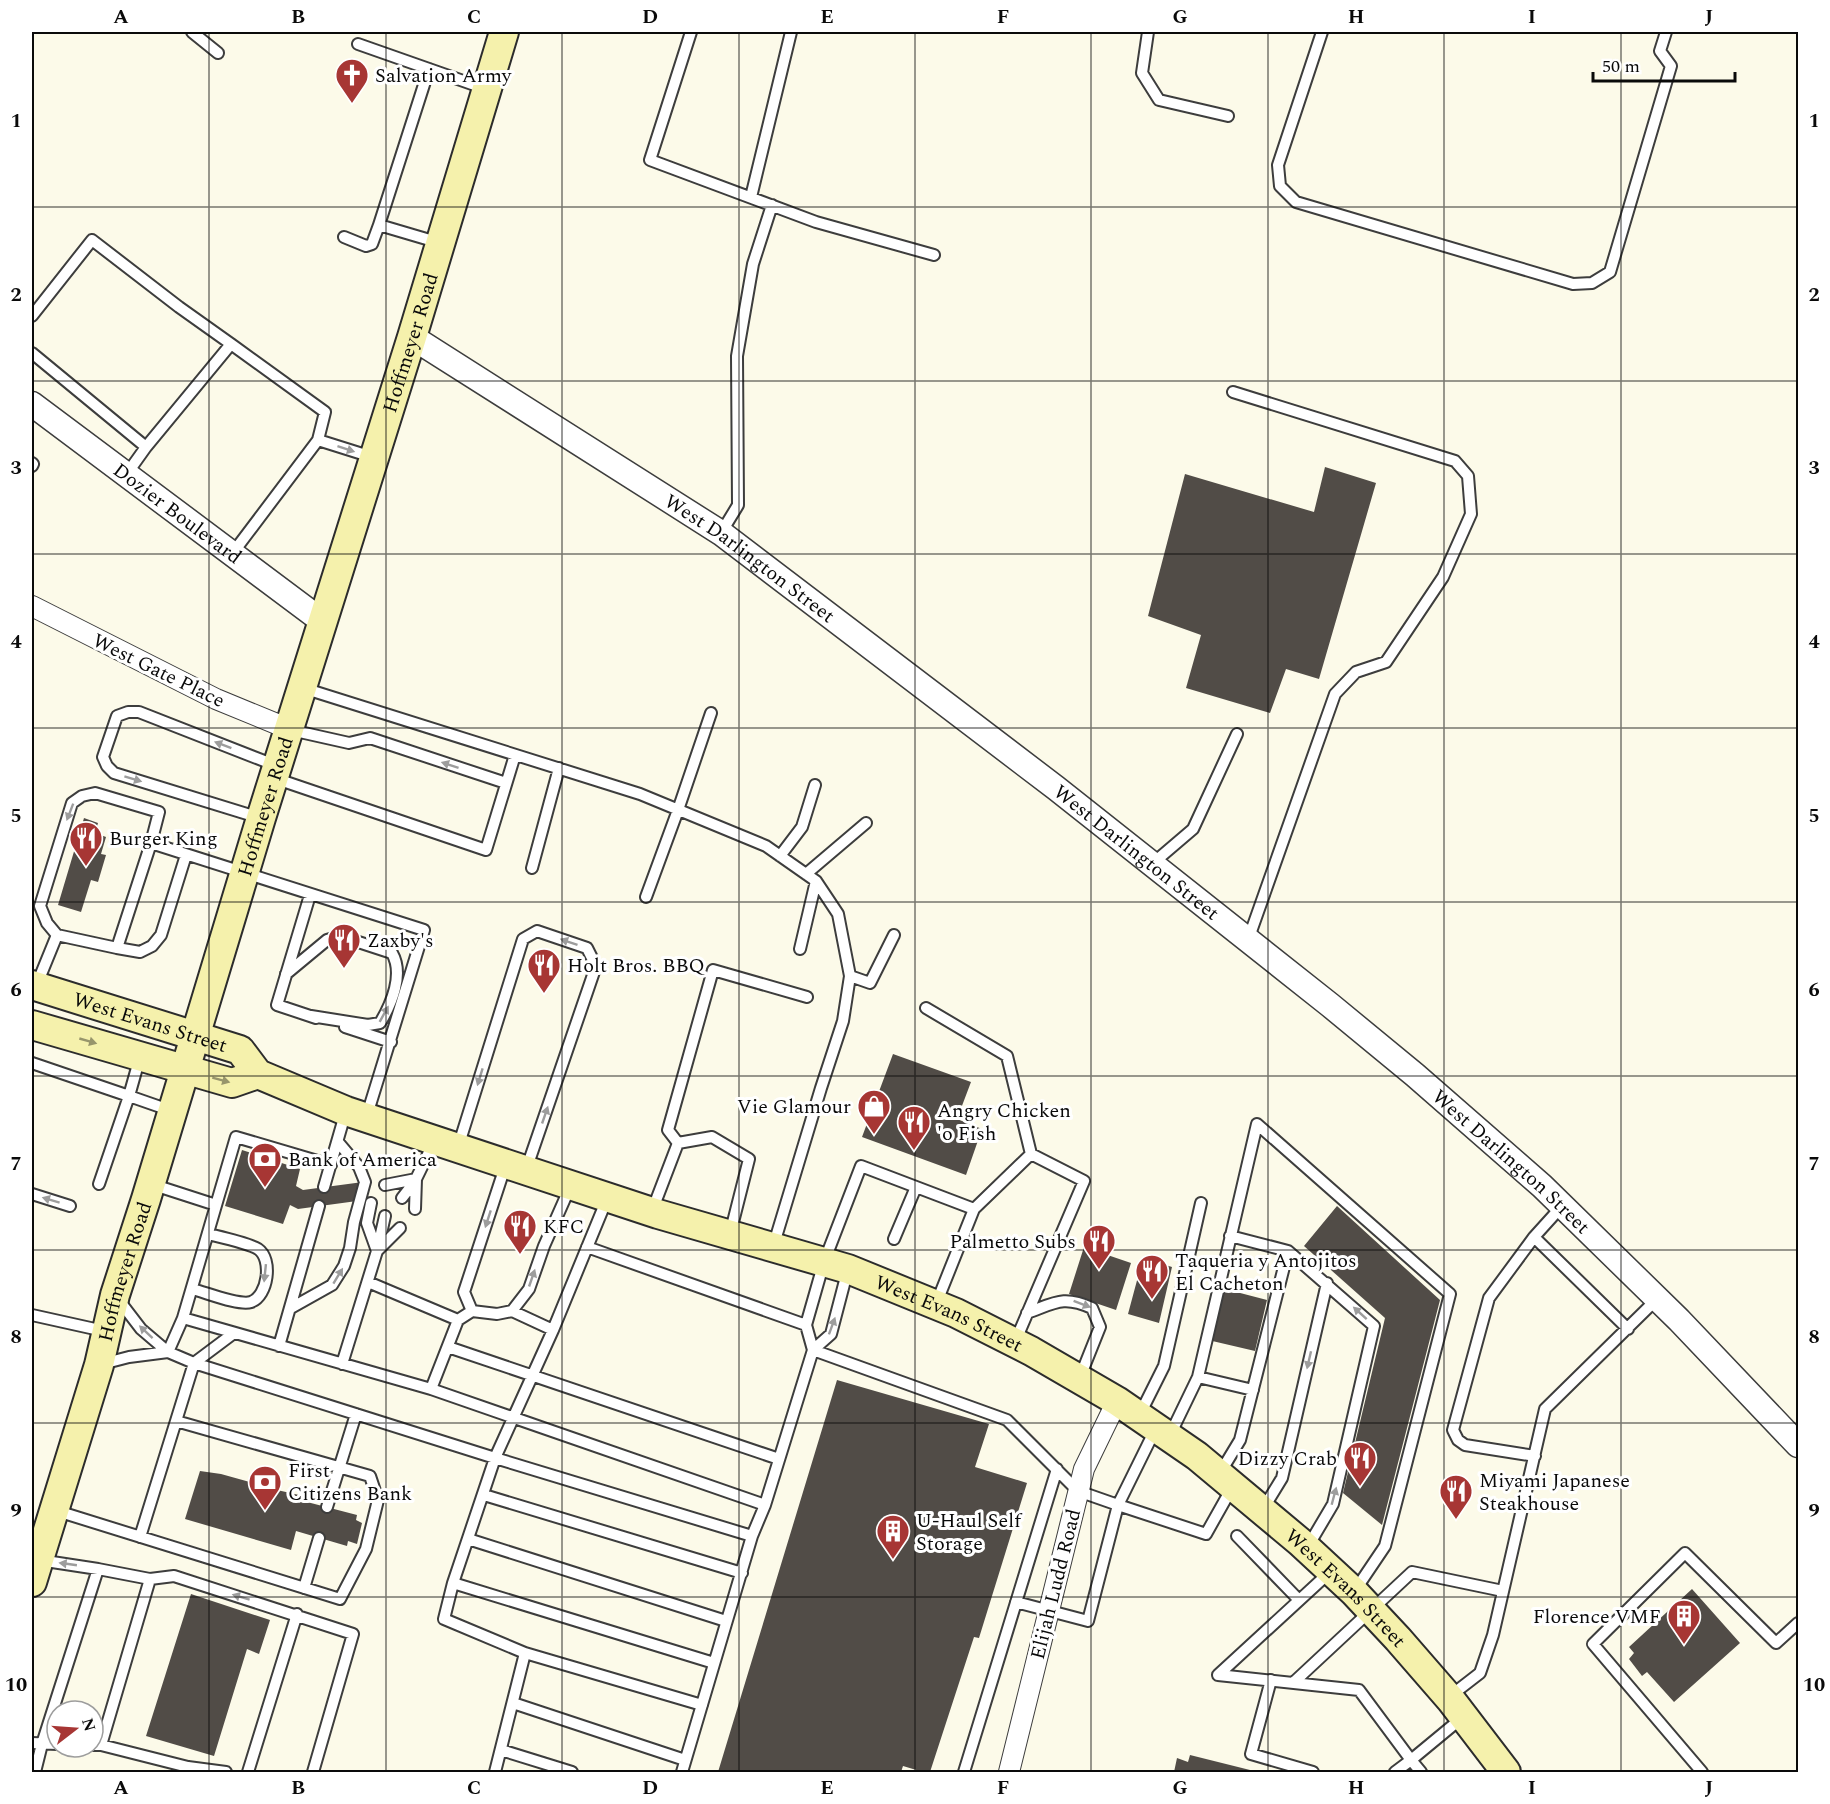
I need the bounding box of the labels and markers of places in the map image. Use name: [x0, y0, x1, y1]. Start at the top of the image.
church icon: Salvation Army: [334, 57, 370, 104]
place label: Salvation Army: [375, 61, 513, 91]
restaurant icon: Burger King: [68, 820, 104, 867]
place label: Burger King: [109, 824, 218, 854]
restaurant icon: Zaxby's: [326, 922, 362, 969]
place label: Zaxby's: [367, 926, 434, 956]
restaurant icon: Holt Bros. BBQ: [526, 947, 562, 994]
place label: Holt Bros. BBQ: [567, 951, 706, 981]
shop icon: Vie Glamour: [856, 1088, 892, 1135]
place label: Vie Glamour: [737, 1092, 851, 1122]
place label: Angry Chicken 'o Fish: [937, 1096, 1071, 1149]
restaurant icon: Angry Chicken 'o Fish: [896, 1104, 932, 1151]
bank icon: Bank of America: [247, 1141, 283, 1188]
place label: Bank of America: [288, 1145, 437, 1175]
restaurant icon: KFC: [502, 1208, 538, 1255]
place label: KFC: [543, 1212, 584, 1242]
restaurant icon: Palmetto Subs: [1081, 1223, 1117, 1270]
place label: Palmetto Subs: [950, 1227, 1076, 1257]
place label: Taqueria y Antojitos El Cacheton: [1175, 1246, 1357, 1299]
restaurant icon: Taqueria y Antojitos El Cacheton: [1134, 1253, 1170, 1300]
restaurant icon: Dizzy Crab: [1342, 1440, 1378, 1487]
place label: Dizzy Crab: [1238, 1444, 1337, 1474]
place label: First Citizens Bank: [288, 1456, 412, 1509]
bank icon: First Citizens Bank: [247, 1464, 283, 1511]
place label: Miyami Japanese Steakhouse: [1479, 1466, 1630, 1519]
restaurant icon: Miyami Japanese Steakhouse: [1438, 1473, 1474, 1520]
place label: U-Haul Self Storage: [916, 1506, 1023, 1559]
building icon: U-Haul Self Storage: [875, 1513, 911, 1560]
building icon: Florence VMF: [1666, 1598, 1702, 1645]
place label: Florence VMF: [1533, 1602, 1661, 1632]

